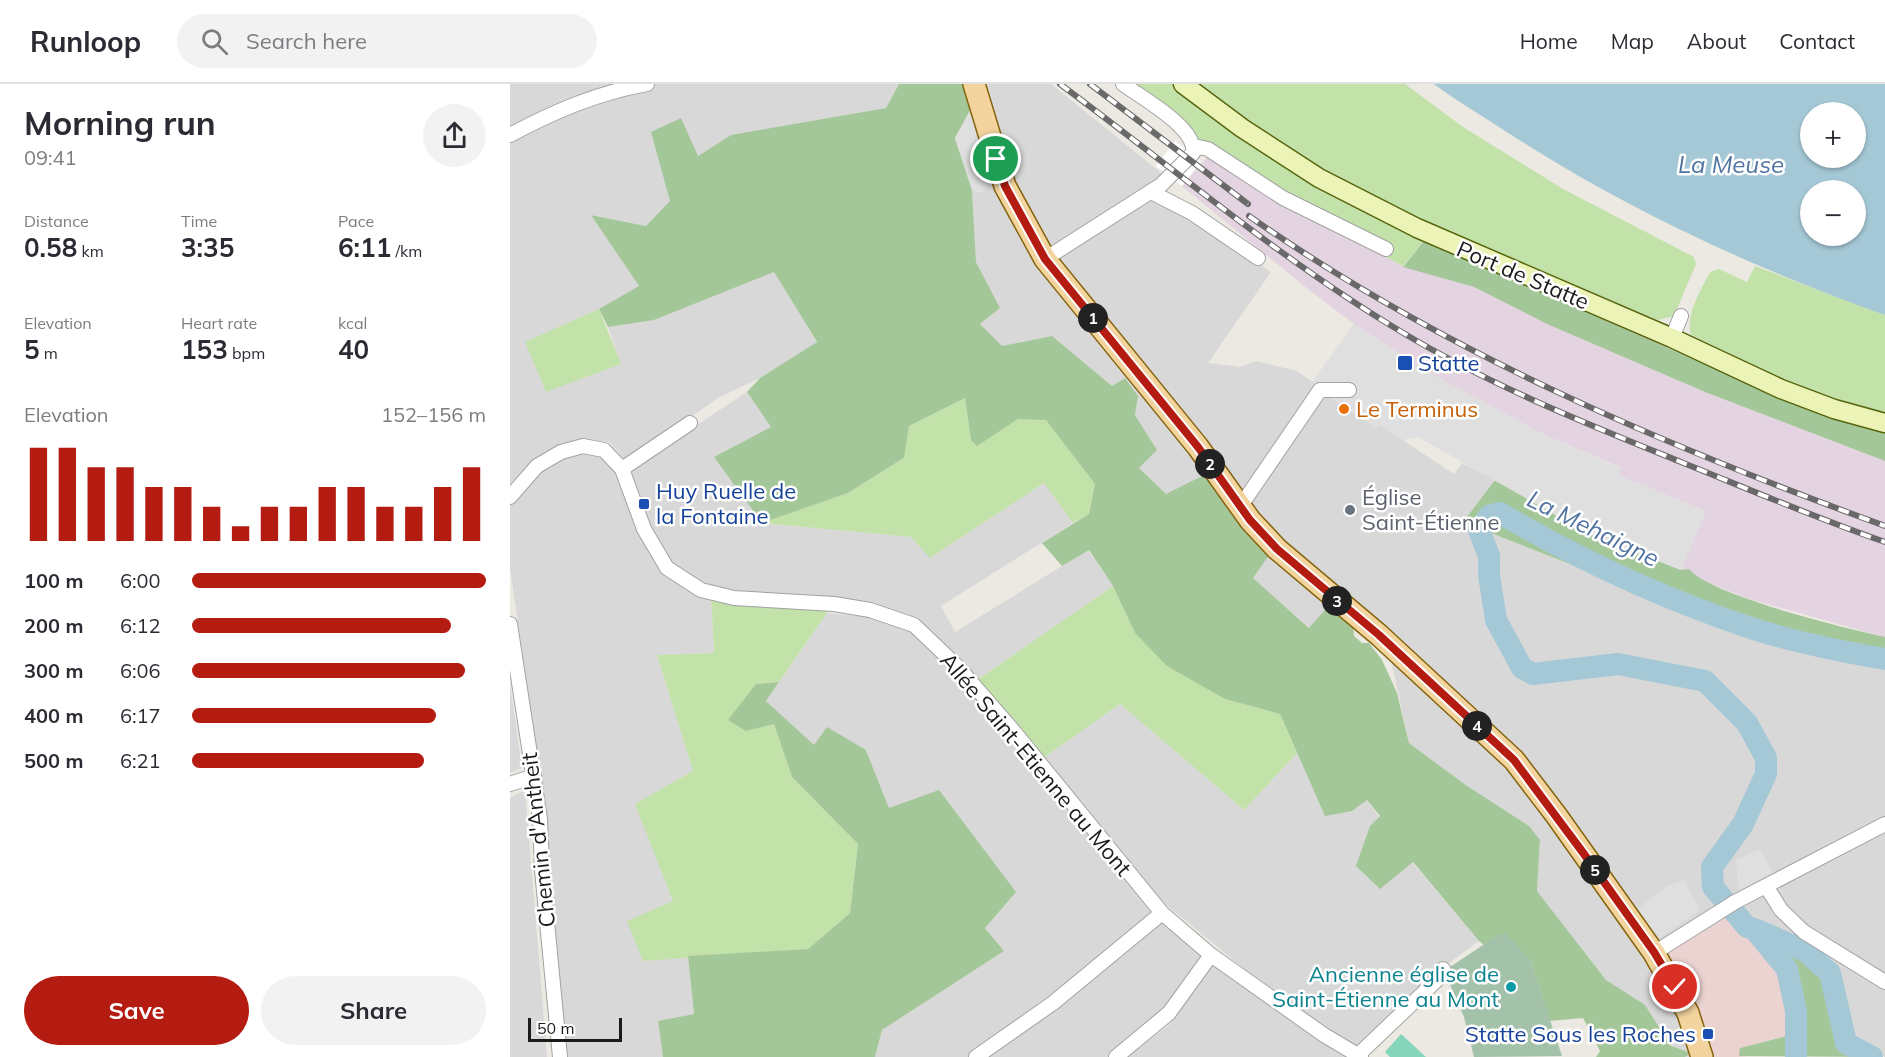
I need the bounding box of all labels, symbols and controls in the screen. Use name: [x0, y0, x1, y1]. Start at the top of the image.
search box: [177, 14, 597, 68]
text: Runloop: [30, 24, 141, 59]
icon: search: [198, 25, 231, 58]
text: Search here: [246, 27, 367, 55]
text: Home: [1520, 28, 1578, 54]
text: Map: [1611, 28, 1654, 54]
text: About: [1687, 28, 1746, 54]
text: Contact: [1779, 28, 1855, 54]
text: Morning run: [24, 102, 216, 143]
map controls: [1800, 102, 1866, 246]
button: +: [1800, 102, 1866, 168]
button: share: [423, 104, 486, 167]
pin: [970, 133, 1021, 184]
icon: arrive: [979, 142, 1012, 175]
text: 09:41: [24, 145, 77, 170]
water label: La Meuse: [1678, 149, 1784, 179]
button: −: [1800, 180, 1866, 246]
text: Distance: [24, 211, 89, 231]
text: Time: [181, 211, 217, 231]
text: Pace: [338, 211, 374, 231]
text: 0.58: [24, 231, 77, 264]
text: 3:35: [181, 231, 234, 264]
text: 6:11: [338, 231, 391, 264]
street label: Port de Statte: [1453, 235, 1593, 315]
text: km: [77, 241, 104, 261]
text: /km: [391, 241, 422, 261]
pin: 1: [1078, 303, 1108, 333]
text: 1: [1088, 308, 1098, 328]
text: Elevation: [24, 313, 92, 333]
text: Heart rate: [181, 313, 257, 333]
text: kcal: [338, 313, 367, 333]
text: 5: [24, 333, 40, 366]
text: 153: [181, 333, 228, 366]
text: 40: [338, 333, 369, 366]
text: m: [40, 343, 58, 363]
text: bpm: [228, 343, 265, 363]
place label: Statte: [1418, 349, 1480, 377]
marker: Statte: [1396, 354, 1414, 372]
place label: Le Terminus: [1356, 395, 1478, 423]
text: Elevation: [24, 402, 109, 427]
text: 152–156 m: [381, 402, 486, 427]
marker: Le Terminus: [1337, 402, 1351, 416]
pin: 2: [1195, 449, 1225, 479]
text: 2: [1205, 454, 1215, 474]
place label: Huy Ruelle de la Fontaine: [656, 477, 796, 530]
place label: Église Saint-Étienne: [1362, 483, 1499, 536]
water label: La Mehaigne: [1523, 483, 1664, 573]
marker: Huy Ruelle de la Fontaine: [637, 497, 651, 511]
marker: Église Saint-Étienne: [1343, 503, 1357, 517]
text: 100 m: [24, 568, 83, 593]
text: 6:00: [120, 568, 161, 593]
pin: 3: [1322, 586, 1352, 616]
text: 3: [1332, 591, 1342, 611]
text: 200 m: [24, 613, 83, 638]
text: 6:12: [120, 613, 161, 638]
street label: Allée Saint-Etienne au Mont: [934, 647, 1138, 882]
text: 300 m: [24, 658, 83, 683]
text: 6:06: [120, 658, 161, 683]
text: 400 m: [24, 703, 83, 728]
text: 6:17: [120, 703, 161, 728]
pin: 4: [1462, 711, 1492, 741]
text: 4: [1472, 716, 1482, 736]
text: 500 m: [24, 748, 83, 773]
text: 6:21: [120, 748, 161, 773]
street label: Chemin d'Antheit: [515, 751, 561, 929]
pin: 5: [1580, 855, 1610, 885]
text: 5: [1590, 860, 1600, 880]
place label: Ancienne église de Saint-Étienne au Mont: [1272, 960, 1499, 1013]
pin: [1649, 961, 1700, 1012]
icon: check: [1658, 970, 1691, 1003]
button: Save: [24, 976, 249, 1045]
button: Share: [261, 976, 486, 1045]
marker: Ancienne église de Saint-Étienne au Mont: [1504, 980, 1518, 994]
scale bar: [528, 1015, 622, 1042]
text: 50 m: [537, 1018, 574, 1038]
place label: Statte Sous les Roches: [1465, 1020, 1696, 1048]
marker: Statte Sous les Roches: [1701, 1027, 1715, 1041]

